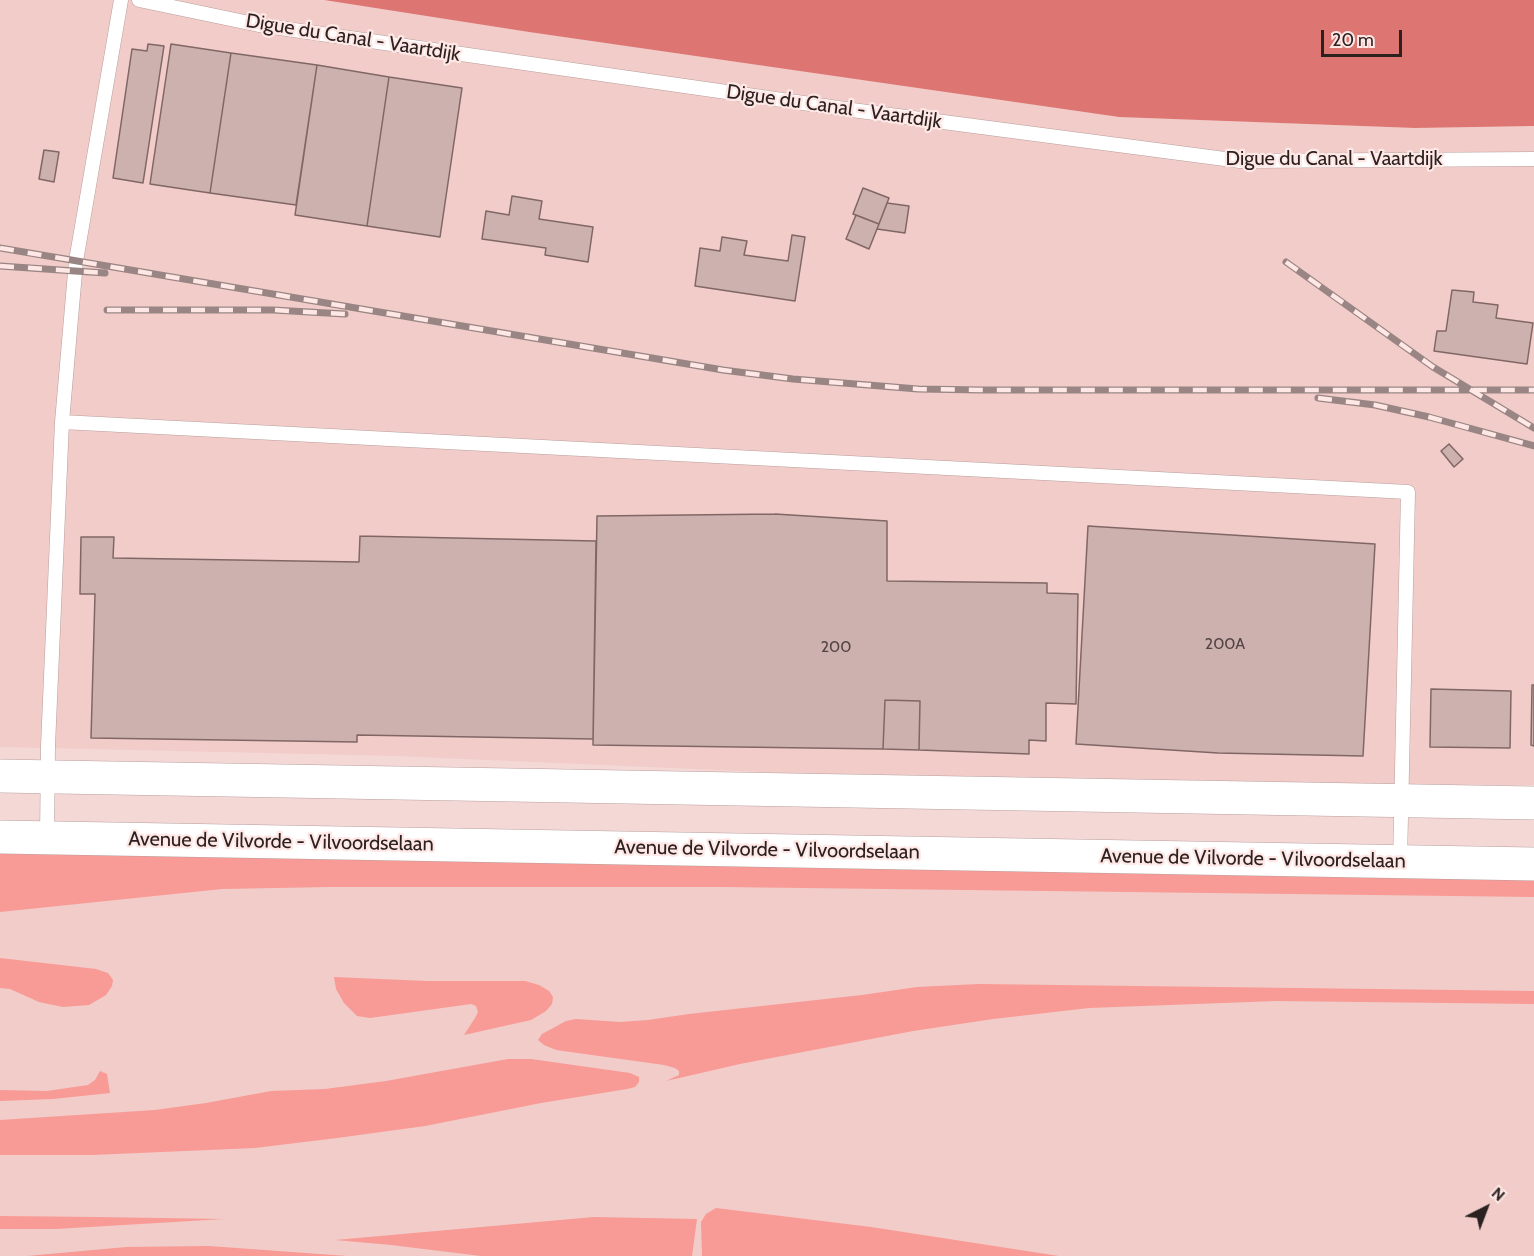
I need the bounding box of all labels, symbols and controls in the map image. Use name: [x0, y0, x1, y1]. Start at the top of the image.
street label: Digue du Canal - Vaartdijk: [244, 9, 462, 67]
scale bar: [1324, 18, 1405, 56]
text: 20 m: [1332, 29, 1374, 51]
street label: Digue du Canal - Vaartdijk: [725, 80, 943, 134]
street label: Digue du Canal - Vaartdijk: [1226, 147, 1442, 171]
house number: 200A: [1205, 634, 1245, 654]
house number: 200: [821, 637, 851, 657]
street label: Avenue de Vilvorde - Vilvoordselaan: [128, 827, 434, 857]
street label: Avenue de Vilvorde - Vilvoordselaan: [614, 835, 920, 865]
street label: Avenue de Vilvorde - Vilvoordselaan: [1100, 844, 1406, 874]
north arrow: [1456, 1178, 1516, 1238]
text: N: [1488, 1183, 1509, 1205]

